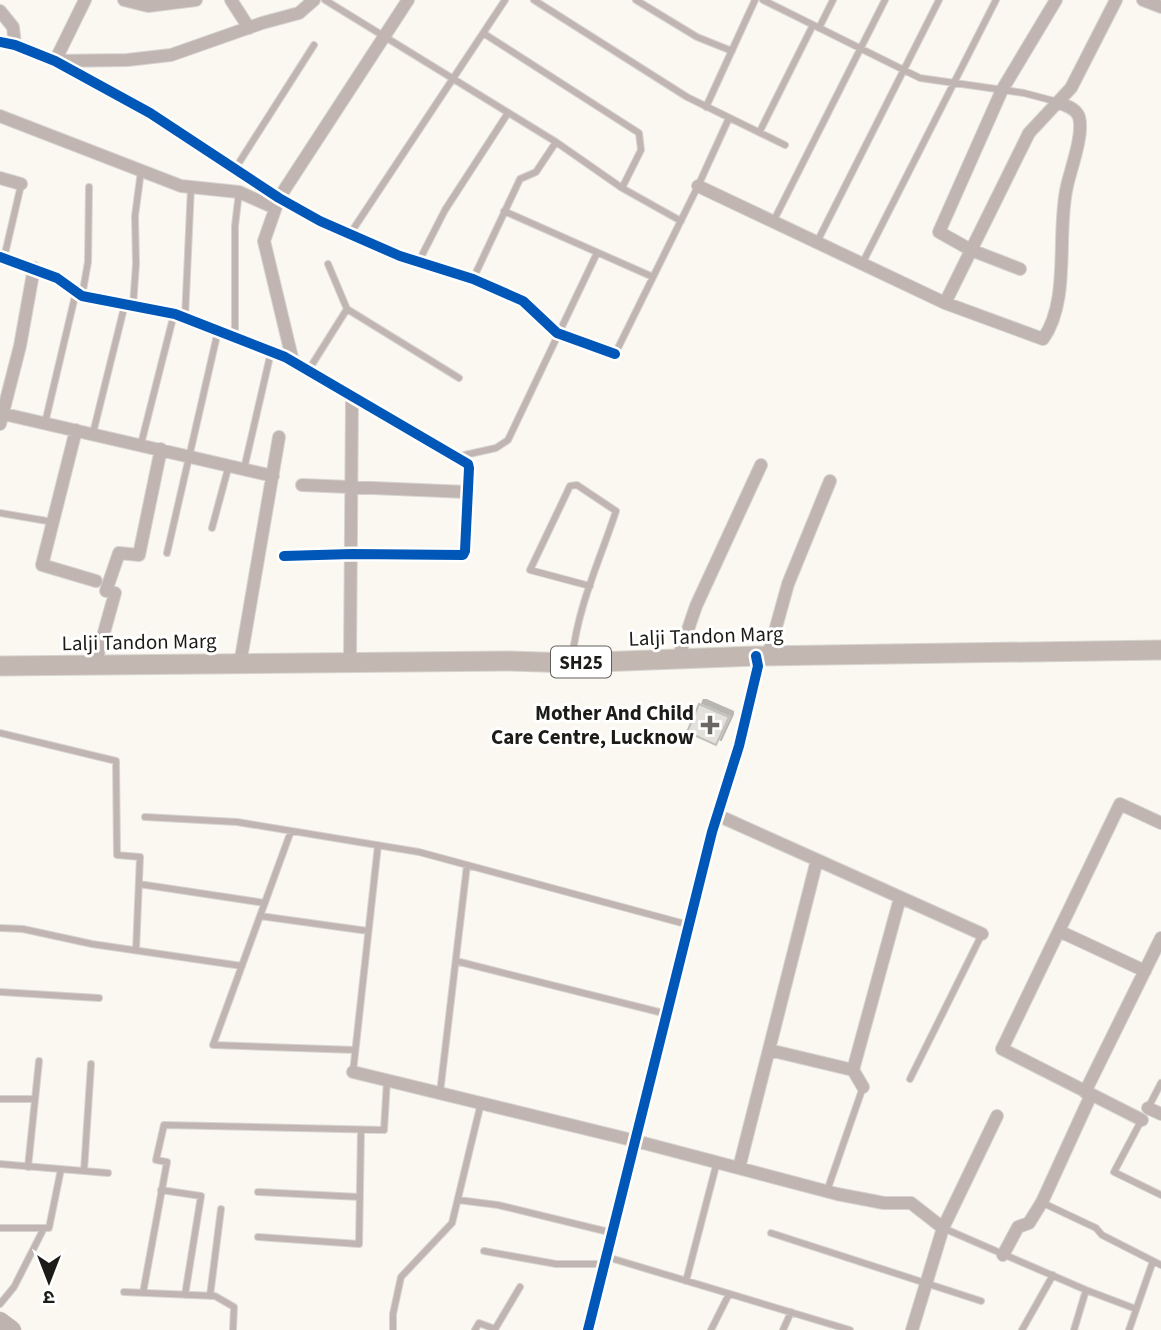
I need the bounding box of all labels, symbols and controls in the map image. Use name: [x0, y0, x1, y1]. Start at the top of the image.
street label: Lalji Tandon Marg: [628, 618, 784, 654]
street label: Lalji Tandon Marg: [61, 626, 217, 658]
road number: SH25: [551, 646, 611, 678]
place label: Mother And Child Care Centre, Lucknow: [491, 698, 694, 752]
marker: Mother And Child Care Centre, Lucknow: [700, 715, 720, 735]
north arrow: [14, 1246, 84, 1316]
text: उ: [43, 1283, 55, 1310]

